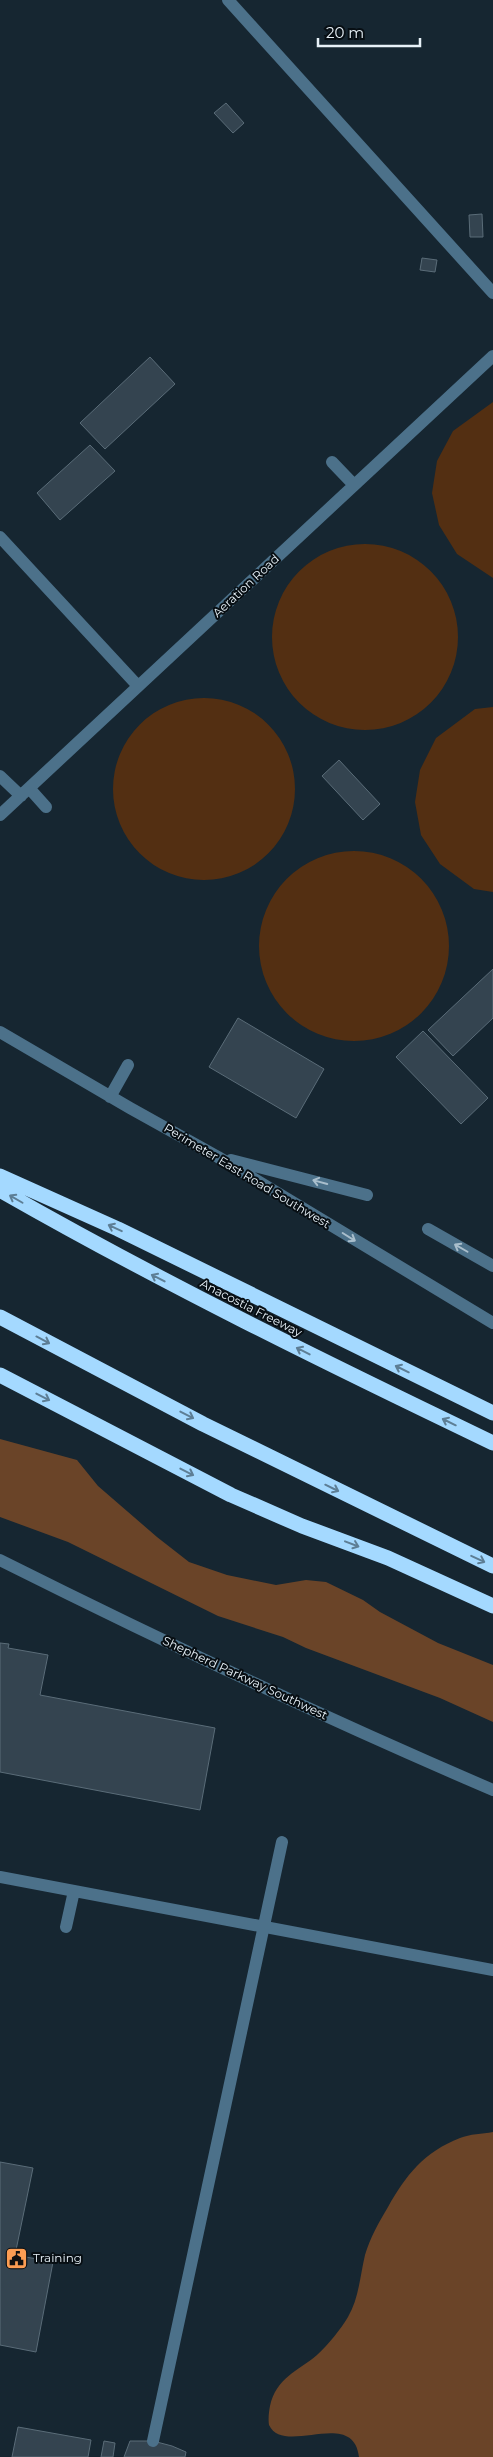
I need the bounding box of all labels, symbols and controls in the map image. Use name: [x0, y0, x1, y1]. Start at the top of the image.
scale bar: [318, 15, 420, 47]
text: 20 m: [326, 23, 364, 42]
street label: Aeration Road: [209, 551, 282, 620]
street label: Perimeter East Road Southwest: [162, 1120, 333, 1231]
one-way arrow: [312, 1177, 328, 1187]
one-way arrow: [8, 1194, 23, 1204]
one-way arrow: [108, 1222, 123, 1232]
one-way arrow: [342, 1233, 356, 1243]
one-way arrow: [454, 1242, 468, 1252]
one-way arrow: [151, 1273, 166, 1282]
street label: Anacostia Freeway: [198, 1275, 305, 1340]
one-way arrow: [35, 1335, 50, 1345]
one-way arrow: [296, 1346, 311, 1355]
one-way arrow: [395, 1364, 410, 1373]
one-way arrow: [35, 1393, 50, 1402]
one-way arrow: [179, 1411, 194, 1420]
one-way arrow: [442, 1417, 457, 1426]
one-way arrow: [180, 1467, 195, 1477]
one-way arrow: [324, 1484, 339, 1494]
one-way arrow: [344, 1540, 359, 1550]
one-way arrow: [470, 1555, 485, 1564]
street label: Shepherd Parkway Southwest: [160, 1633, 330, 1722]
public building icon: Training: [5, 2246, 29, 2270]
place label: Training: [33, 2250, 82, 2265]

